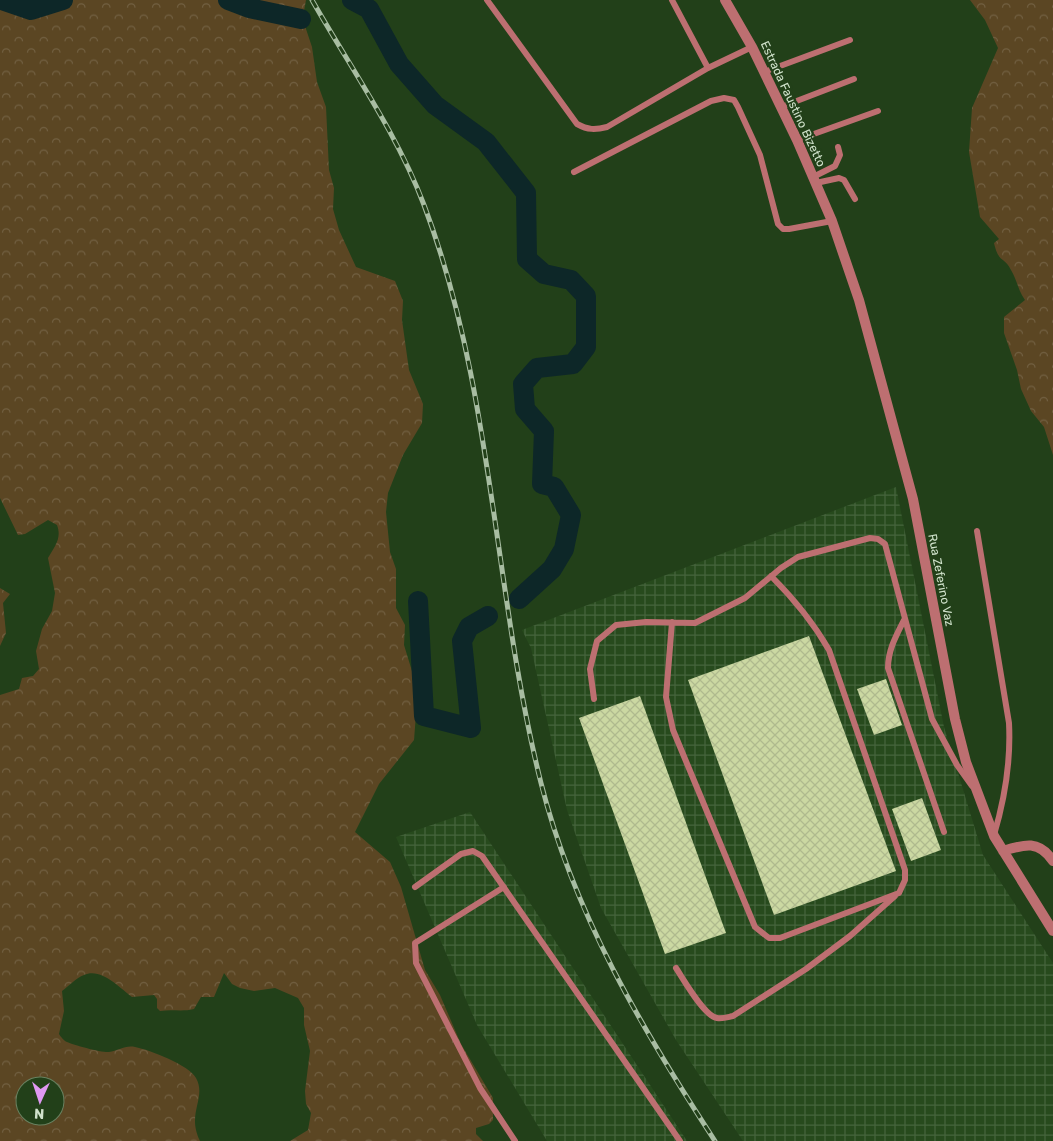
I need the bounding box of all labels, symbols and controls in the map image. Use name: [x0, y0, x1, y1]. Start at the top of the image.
street label: Estrada Faustino Bizetto: [758, 39, 828, 169]
street label: Rua Zeferino Vaz: [925, 533, 957, 627]
north arrow: [15, 1076, 65, 1126]
text: N: [34, 1105, 45, 1122]

